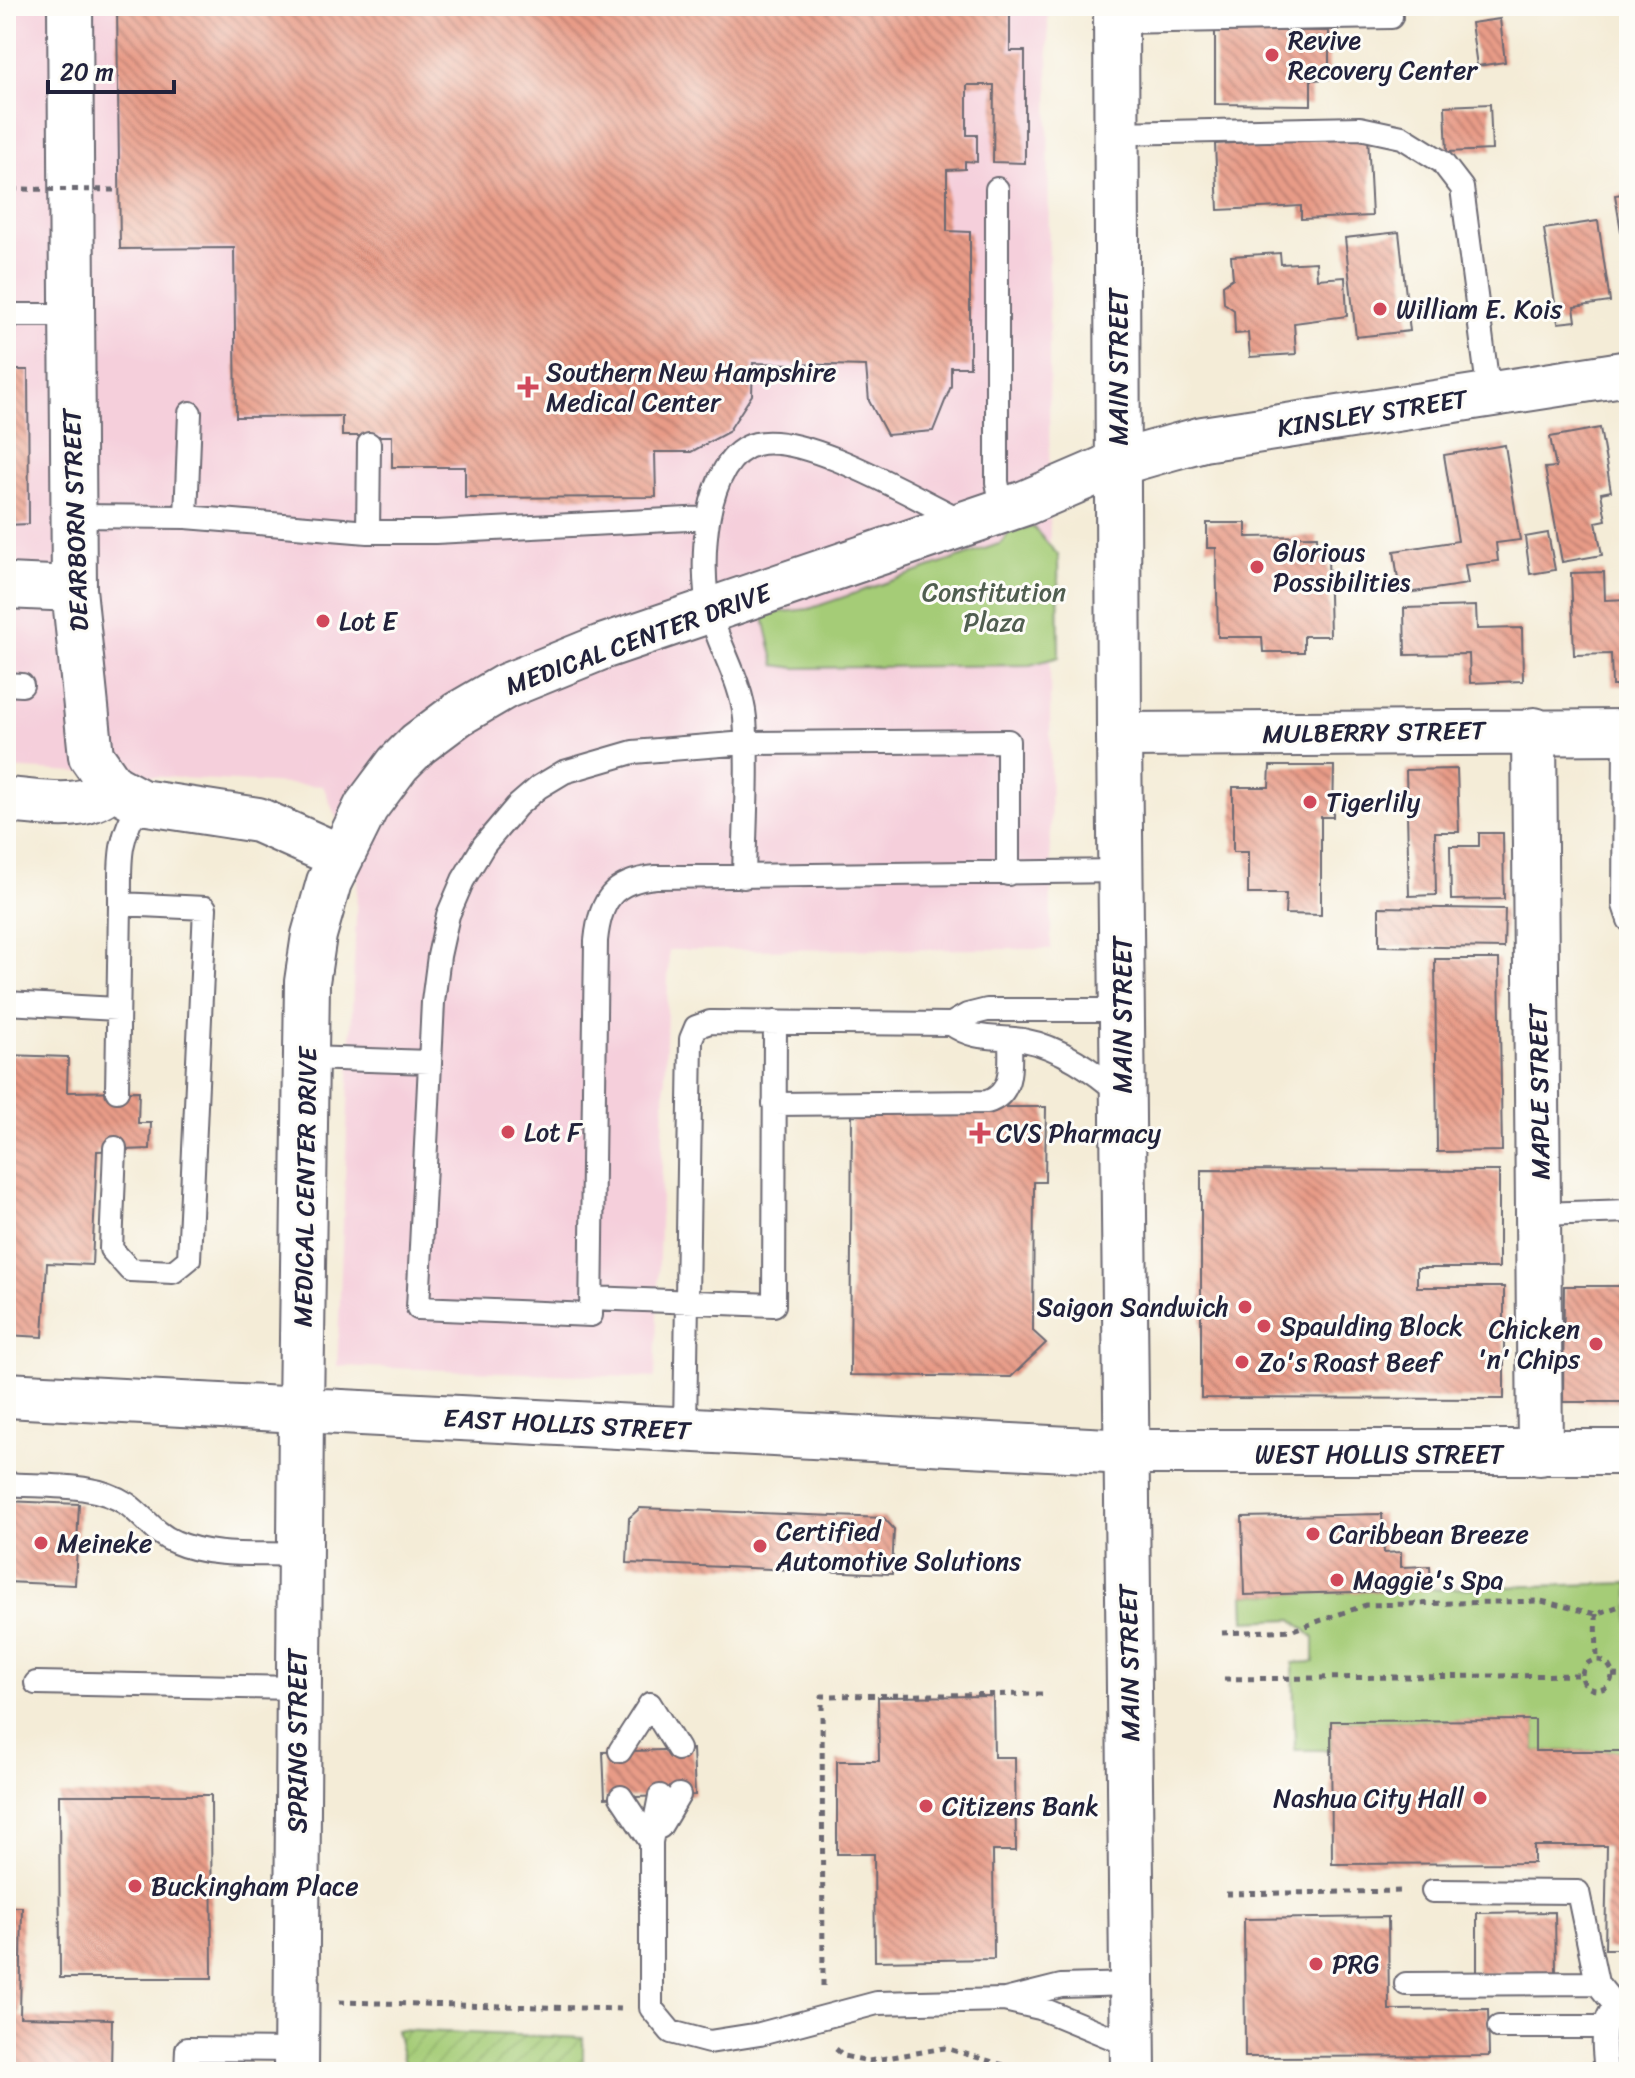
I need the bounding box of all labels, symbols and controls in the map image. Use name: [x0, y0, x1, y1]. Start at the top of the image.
place label: Revive Recovery Center: [1288, 17, 1478, 93]
scale bar: [48, 44, 174, 94]
marker: Revive Recovery Center: [1263, 46, 1281, 64]
text: 20 m: [60, 51, 114, 93]
street label: MAIN STREET: [1095, 286, 1141, 446]
place label: William E. Kois: [1396, 286, 1563, 332]
marker: William E. Kois: [1371, 300, 1389, 318]
place label: Southern New Hampshire Medical Center: [546, 349, 836, 425]
street label: KINSLEY STREET: [1274, 375, 1472, 451]
marker: Southern New Hampshire Medical Center: [517, 376, 539, 398]
street label: DEARBORN STREET: [48, 406, 102, 632]
place label: Glorious Possibilities: [1273, 529, 1411, 605]
marker: Glorious Possibilities: [1248, 558, 1266, 576]
street label: MEDICAL CENTER DRIVE: [499, 569, 779, 708]
park label: Constitution Plaza: [922, 569, 1066, 645]
place label: Lot E: [339, 598, 398, 644]
marker: Lot E: [314, 612, 332, 630]
street label: MULBERRY STREET: [1262, 707, 1488, 757]
place label: Tigerlily: [1326, 779, 1421, 825]
marker: Tigerlily: [1301, 793, 1319, 811]
street label: MAIN STREET: [1099, 934, 1145, 1094]
street label: MAPLE STREET: [1514, 1002, 1564, 1180]
street label: MEDICAL CENTER DRIVE: [280, 1045, 330, 1327]
place label: Lot F: [524, 1109, 583, 1155]
place label: CVS Pharmacy: [996, 1110, 1161, 1156]
marker: Lot F: [499, 1123, 517, 1141]
marker: CVS Pharmacy: [971, 1124, 989, 1142]
place label: Saigon Sandwich: [1037, 1284, 1229, 1330]
marker: Saigon Sandwich: [1236, 1298, 1254, 1316]
place label: Spaulding Block: [1280, 1303, 1463, 1349]
place label: Chicken 'n' Chips: [1477, 1306, 1581, 1382]
marker: Spaulding Block: [1255, 1317, 1273, 1335]
marker: Chicken 'n' Chips: [1587, 1335, 1605, 1353]
place label: Zo's Roast Beef: [1258, 1339, 1443, 1385]
marker: Zo's Roast Beef: [1233, 1353, 1251, 1371]
street label: EAST HOLLIS STREET: [442, 1395, 693, 1454]
street label: WEST HOLLIS STREET: [1255, 1431, 1505, 1477]
place label: Certified Automotive Solutions: [775, 1508, 1021, 1584]
place label: Caribbean Breeze: [1329, 1511, 1529, 1557]
place label: Meineke: [57, 1520, 152, 1566]
marker: Caribbean Breeze: [1304, 1525, 1322, 1543]
marker: Meineke: [32, 1534, 50, 1552]
marker: Certified Automotive Solutions: [751, 1537, 769, 1555]
place label: Maggie's Spa: [1353, 1557, 1504, 1603]
marker: Maggie's Spa: [1328, 1571, 1346, 1589]
street label: MAIN STREET: [1105, 1582, 1153, 1742]
street label: SPRING STREET: [274, 1647, 320, 1833]
place label: Nashua City Hall: [1273, 1775, 1465, 1821]
place label: Citizens Bank: [942, 1783, 1099, 1829]
marker: Nashua City Hall: [1471, 1789, 1489, 1807]
marker: Citizens Bank: [917, 1797, 935, 1815]
place label: Buckingham Place: [151, 1863, 359, 1909]
marker: Buckingham Place: [126, 1877, 144, 1895]
place label: PRG: [1332, 1941, 1380, 1987]
marker: PRG: [1307, 1955, 1325, 1973]

